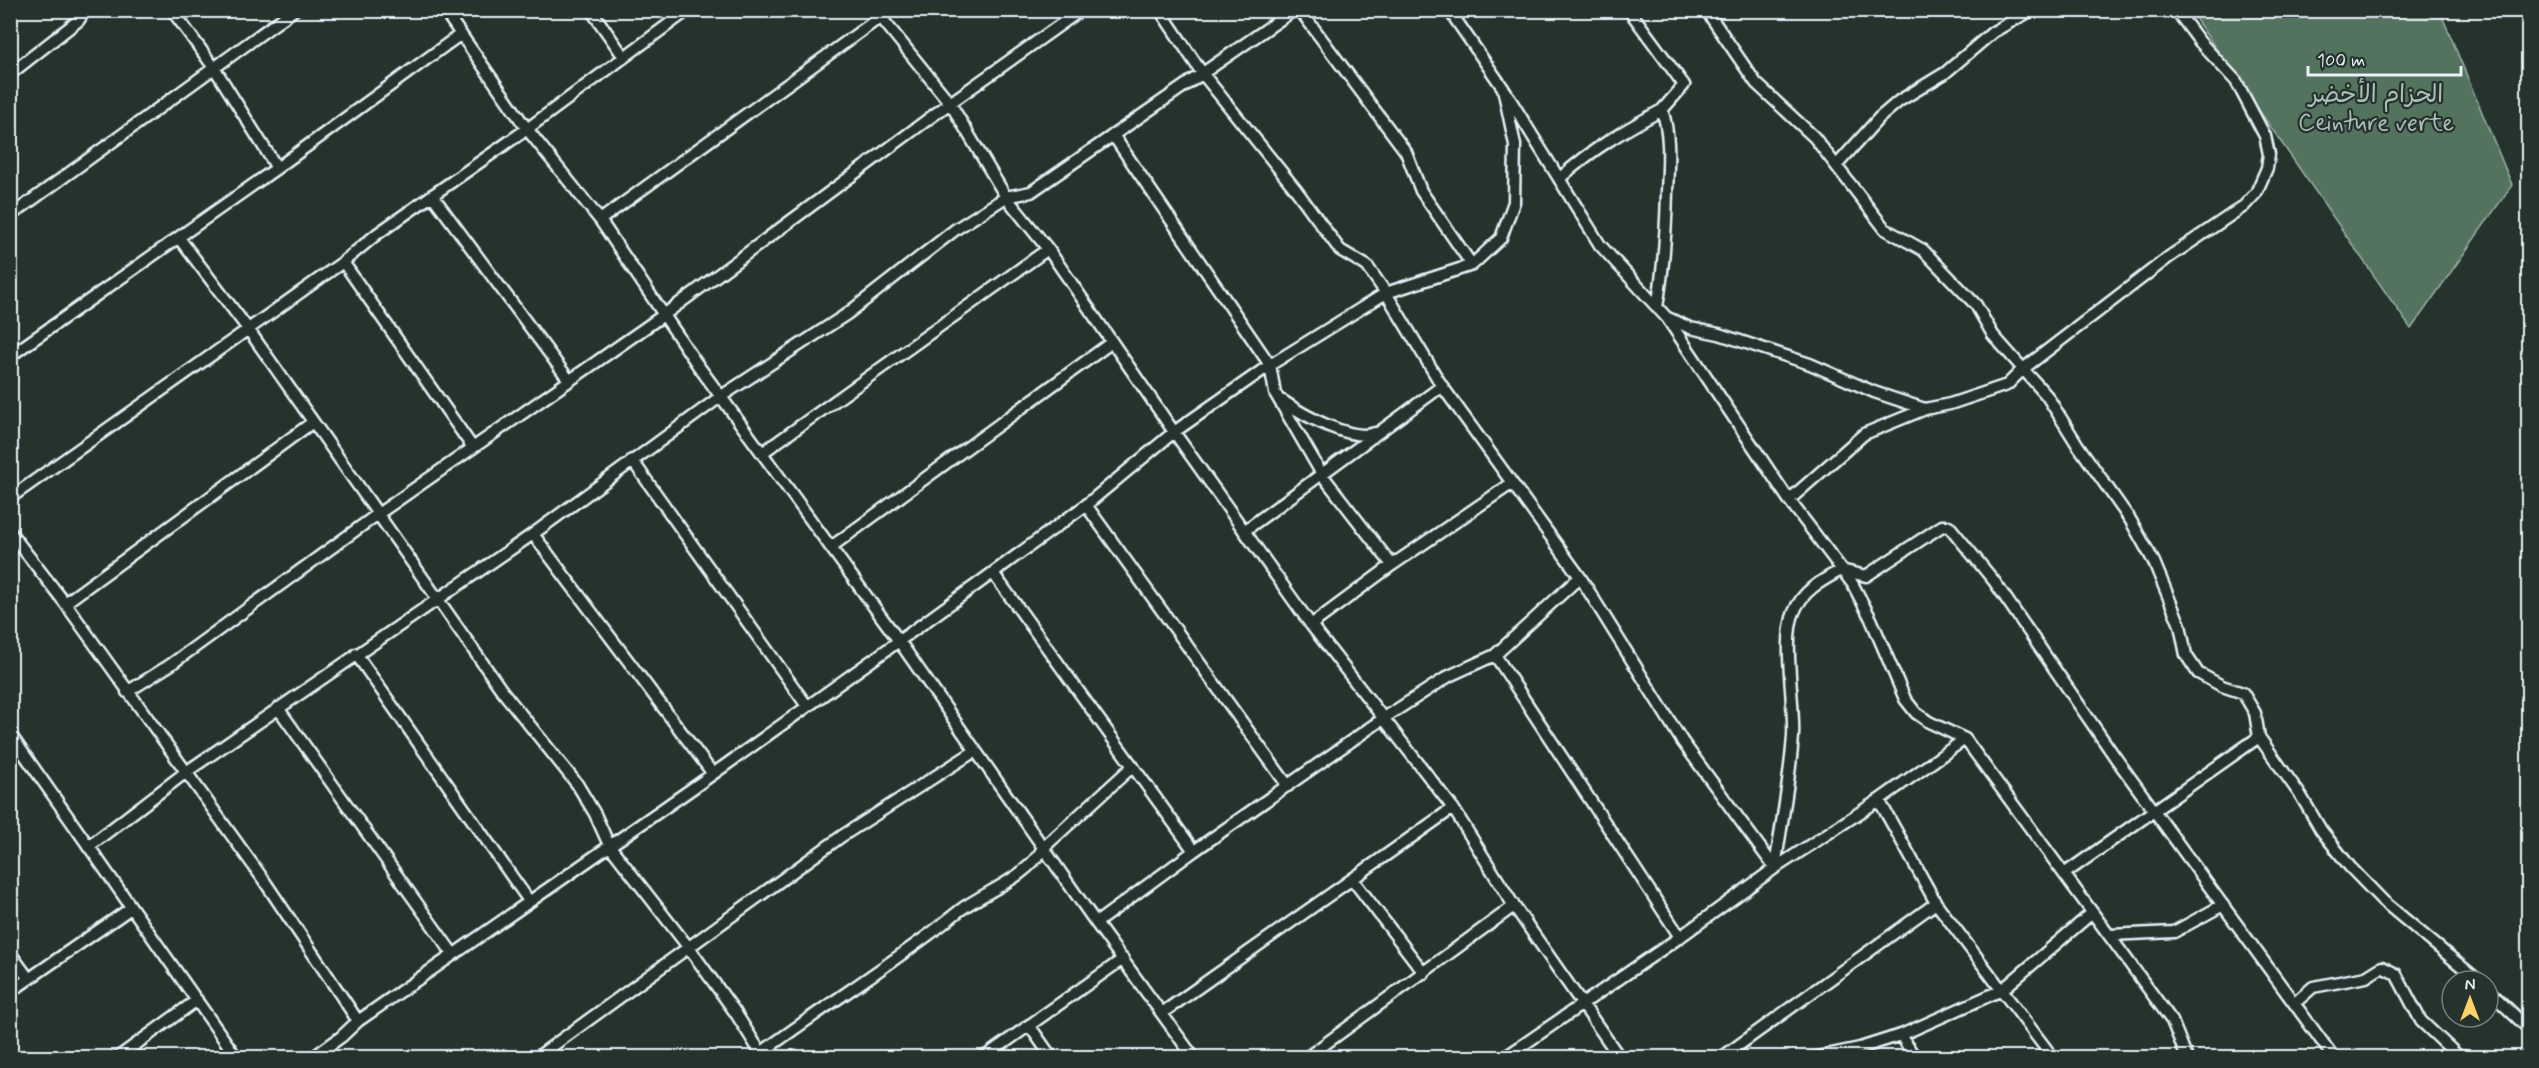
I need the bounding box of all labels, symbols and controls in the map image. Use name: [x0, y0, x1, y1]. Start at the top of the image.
scale bar: [2308, 39, 2461, 77]
text: 100 m: [2317, 49, 2365, 73]
park label: الحزام الأخضر Ceinture verte: [2298, 77, 2454, 139]
north arrow: [2440, 969, 2500, 1029]
text: N: [2465, 975, 2475, 996]

